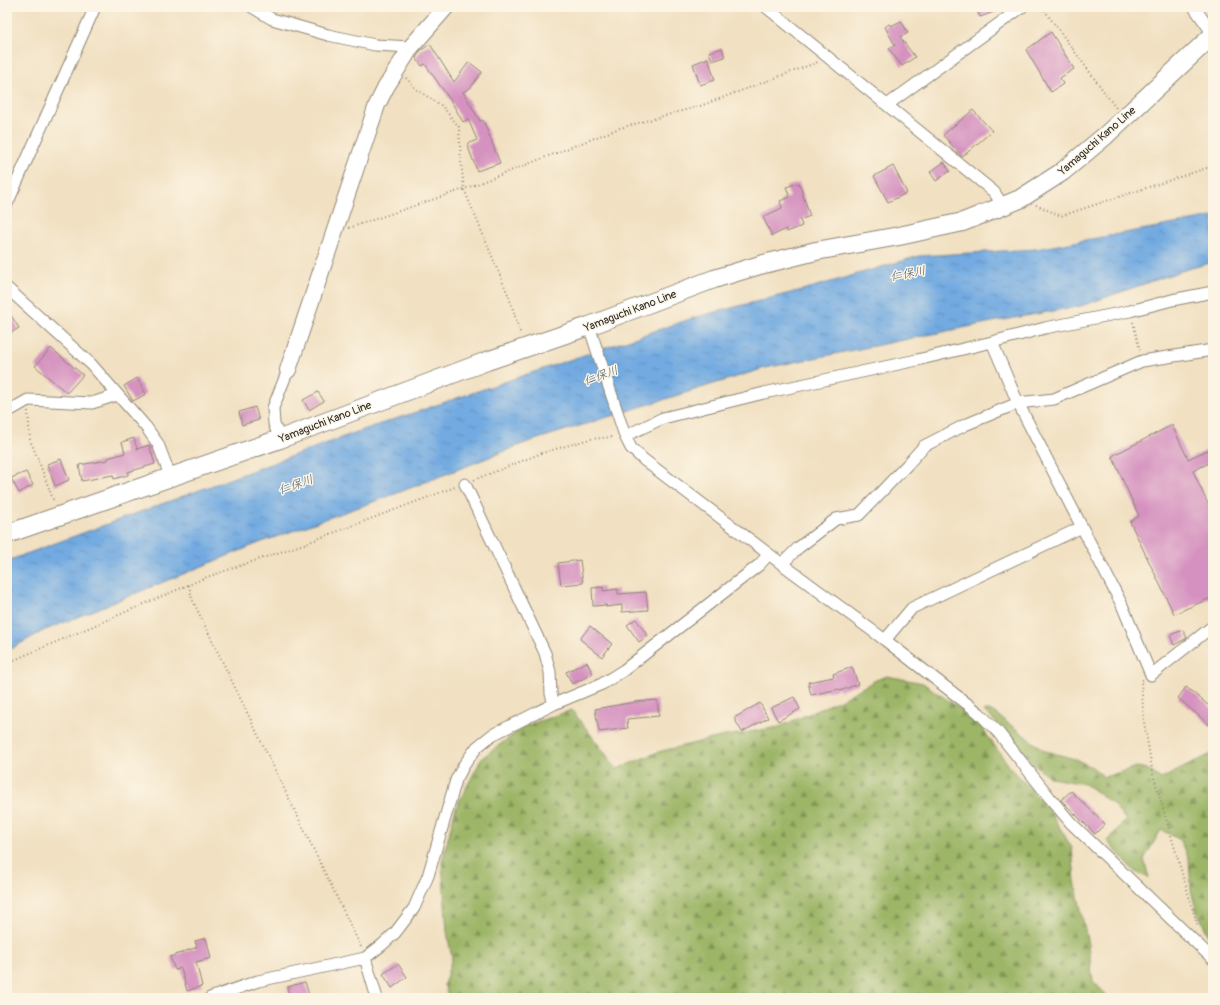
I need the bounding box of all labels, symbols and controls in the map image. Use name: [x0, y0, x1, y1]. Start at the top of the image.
street label: Yamaguchi Kano Line: [1055, 104, 1139, 179]
water label: 仁保川: [889, 263, 927, 285]
street label: Yamaguchi Kano Line: [581, 287, 679, 335]
water label: 仁保川: [582, 363, 620, 389]
street label: Yamaguchi Kano Line: [276, 398, 374, 446]
water label: 仁保川: [277, 472, 315, 498]

